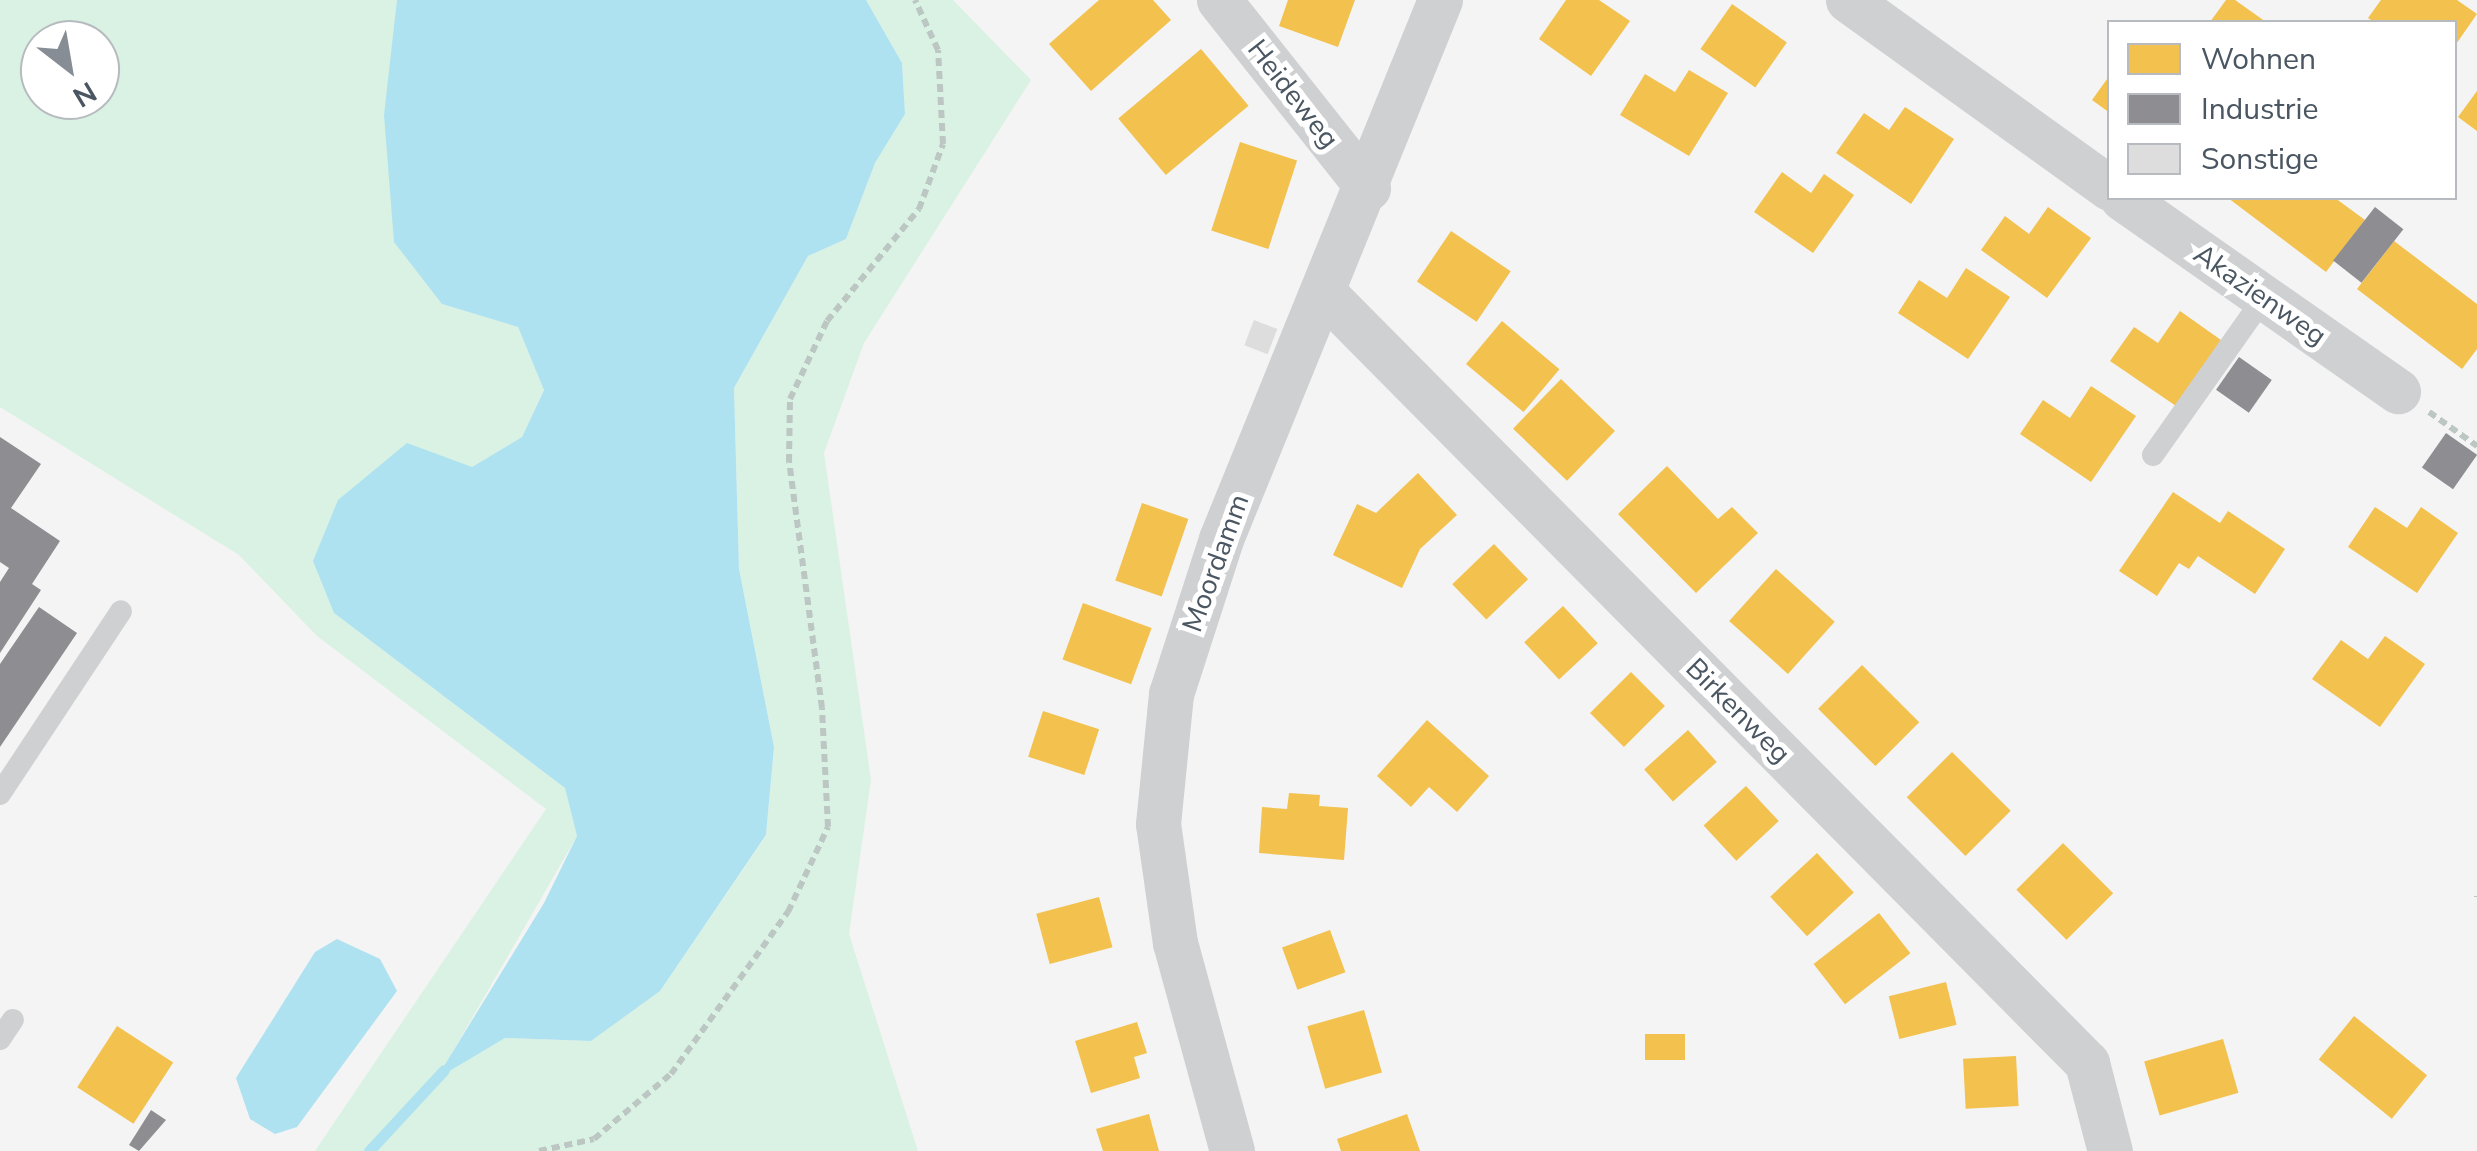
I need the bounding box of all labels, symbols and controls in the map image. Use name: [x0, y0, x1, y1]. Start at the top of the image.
north arrow: [20, 20, 120, 120]
legend: [2107, 20, 2457, 200]
street label: Heideweg: [1240, 33, 1346, 155]
text: Wohnen: [2201, 39, 2316, 80]
text: N: [66, 72, 103, 116]
text: Industrie: [2201, 89, 2318, 130]
text: Sonstige: [2201, 139, 2318, 180]
street label: Akazienweg: [2187, 237, 2333, 353]
street label: Moordamm: [1176, 490, 1256, 636]
street label: Birkenweg: [1679, 652, 1797, 770]

